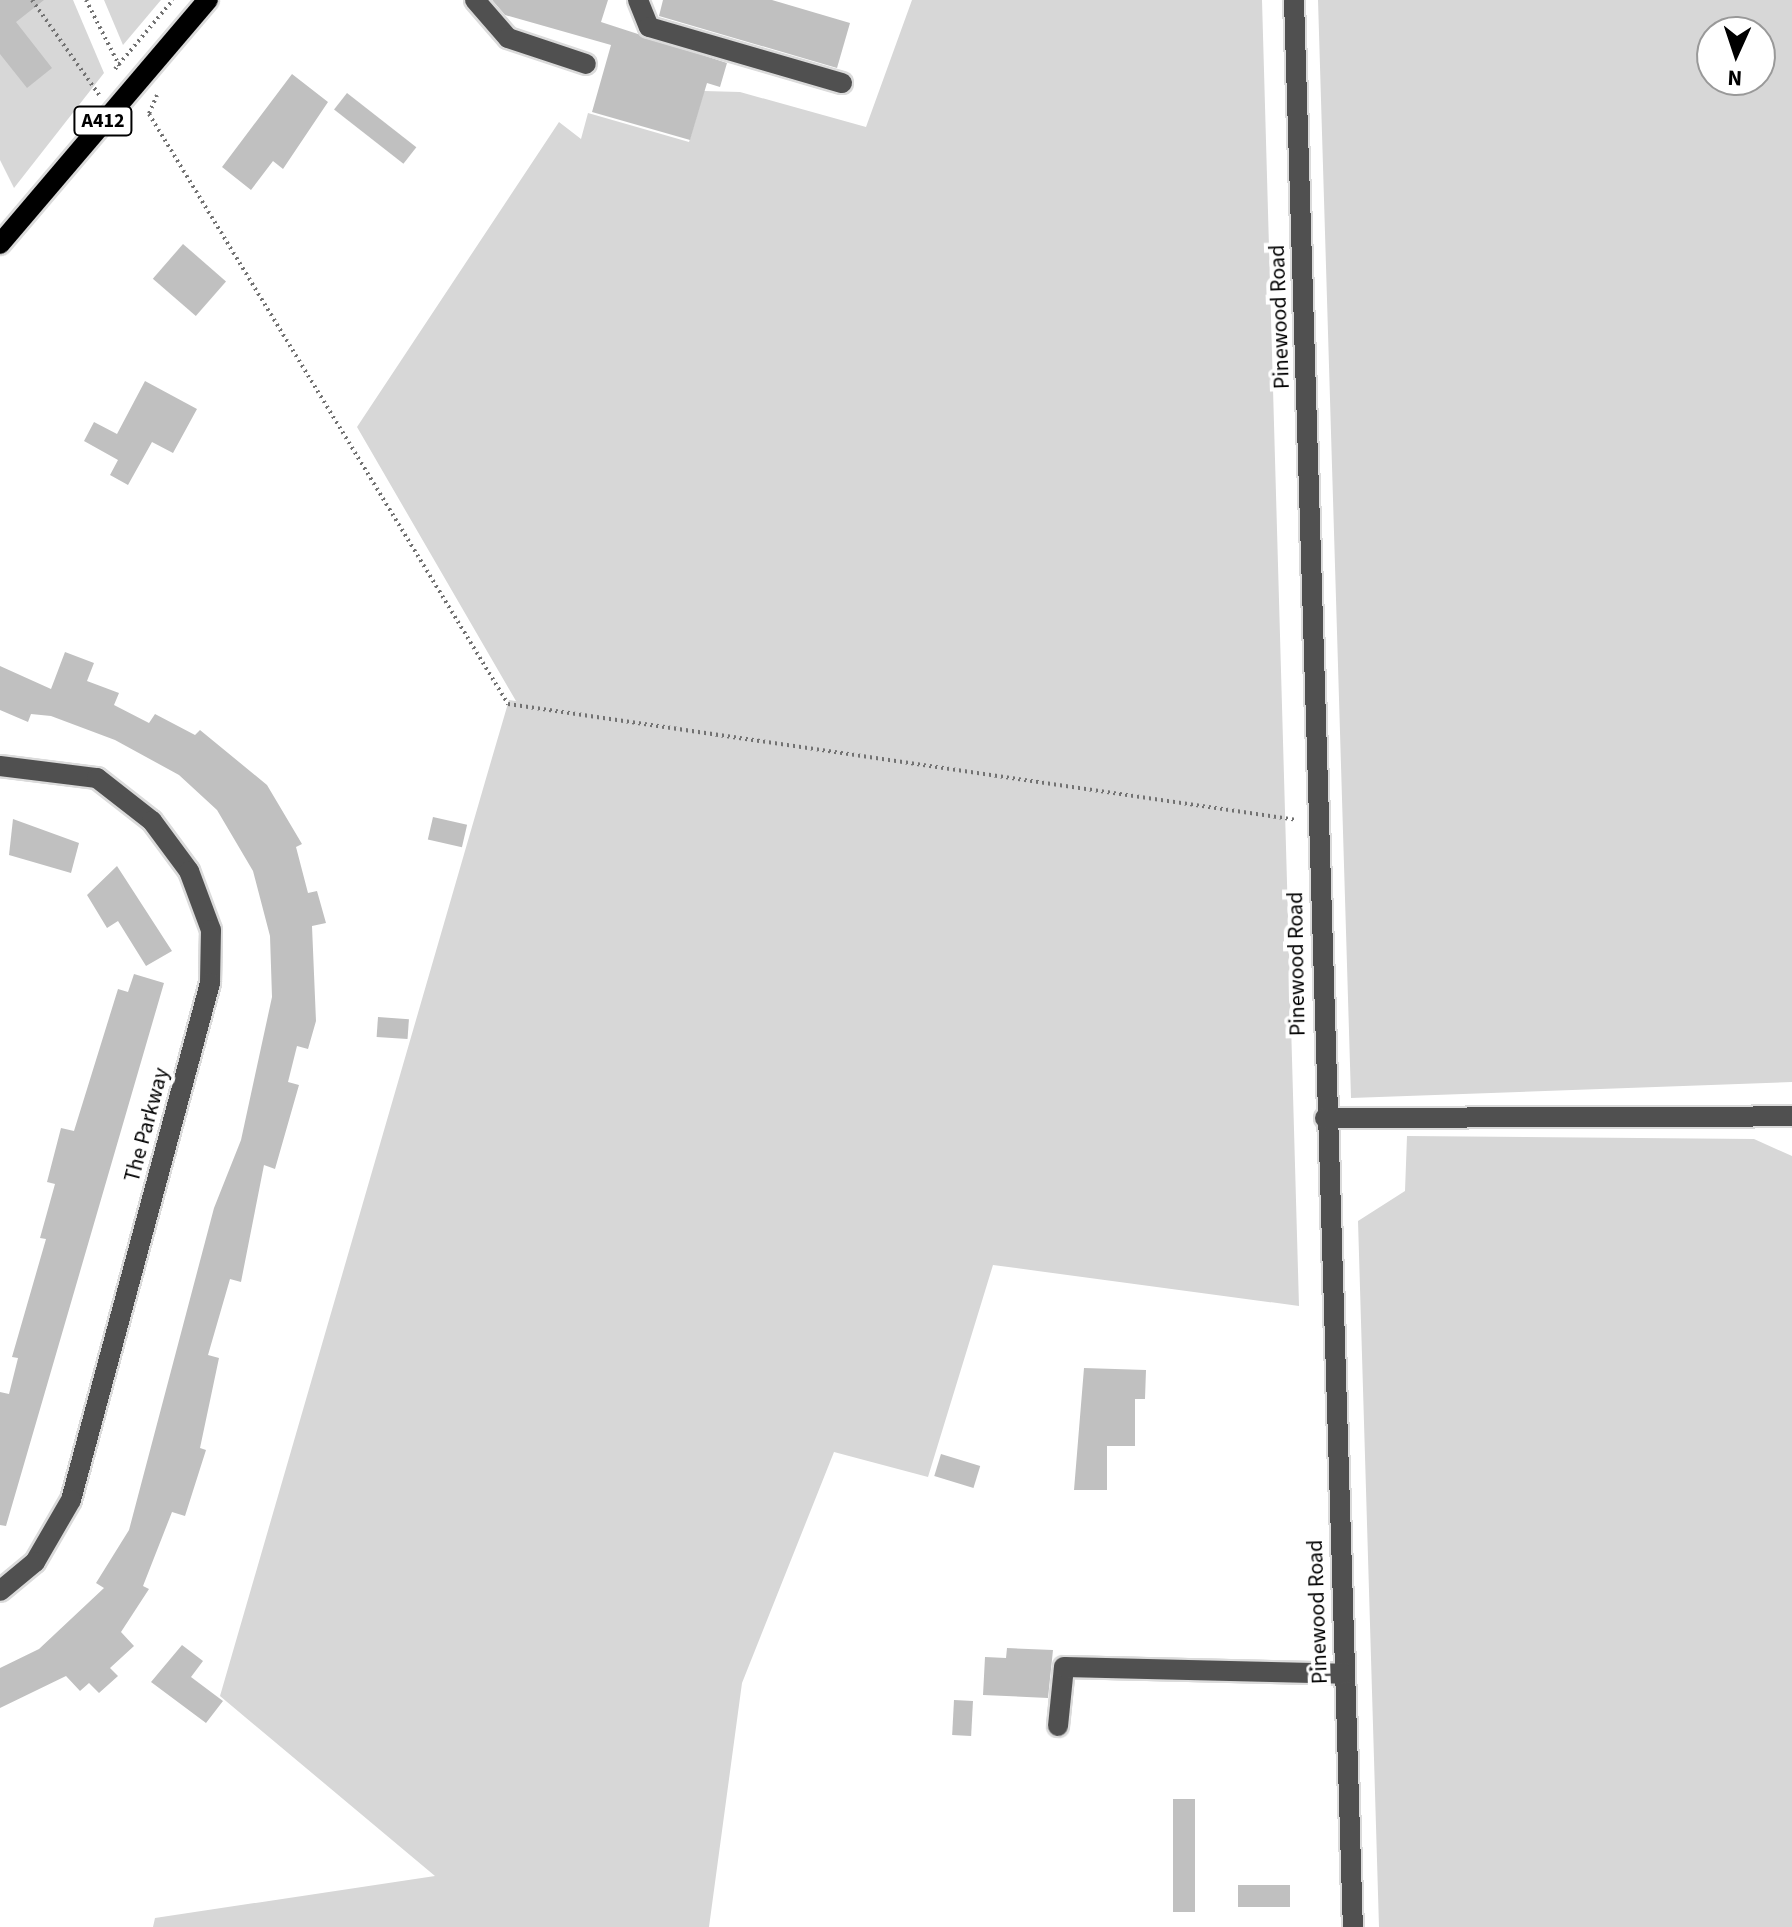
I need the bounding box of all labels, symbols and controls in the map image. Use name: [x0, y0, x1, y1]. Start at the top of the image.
north arrow: [1696, 16, 1776, 96]
text: N: [1727, 62, 1743, 94]
road number: A412: [73, 105, 133, 137]
street label: Pinewood Road: [1264, 244, 1296, 390]
street label: Pinewood Road: [1283, 892, 1311, 1036]
street label: The Parkway: [119, 1065, 175, 1185]
street label: Pinewood Road: [1302, 1539, 1334, 1685]

